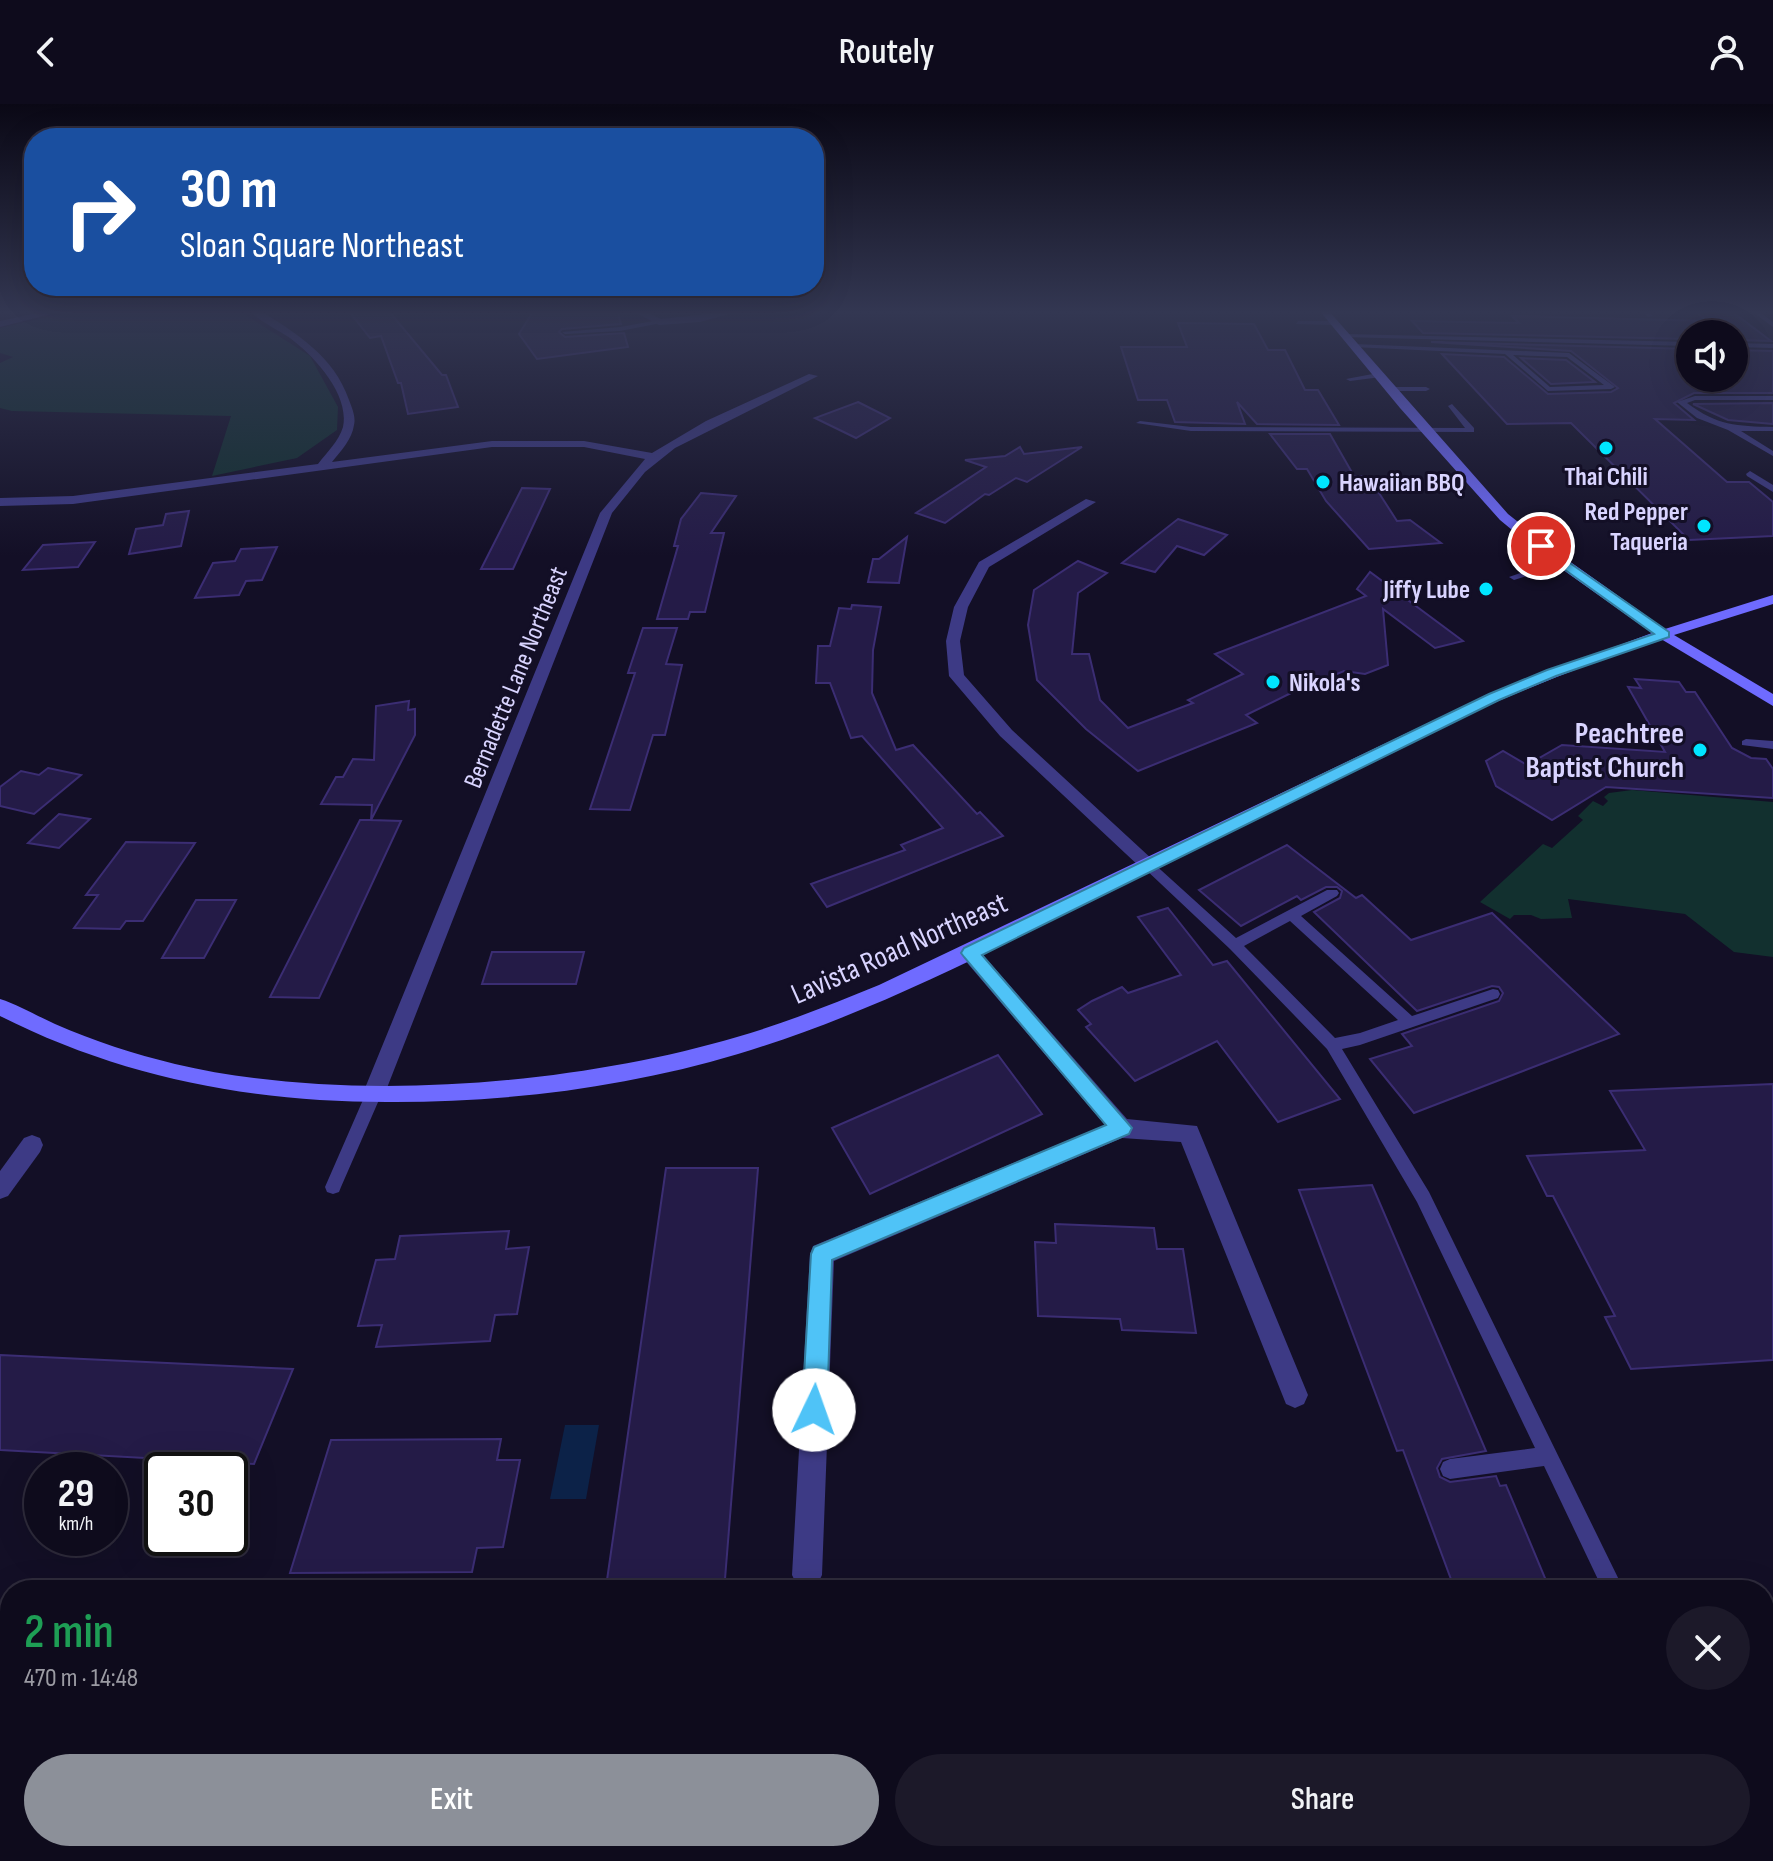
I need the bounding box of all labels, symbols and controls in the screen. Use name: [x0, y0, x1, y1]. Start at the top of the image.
icon: back: [24, 30, 68, 74]
icon: person: [1705, 30, 1749, 74]
text: Routely: [839, 31, 934, 74]
text: 30 m: [180, 157, 278, 224]
icon: right: [48, 160, 152, 264]
text: Sloan Square Northeast: [180, 225, 464, 268]
map controls: [1676, 320, 1748, 392]
button: sound: [1676, 320, 1748, 392]
marker: Thai Chili: [1597, 439, 1615, 457]
place label: Thai Chili: [1564, 462, 1648, 493]
place label: Hawaiian BBQ: [1339, 468, 1464, 499]
marker: Hawaiian BBQ: [1314, 473, 1332, 491]
place label: Red Pepper Taqueria: [1585, 497, 1688, 558]
pin: [1507, 512, 1575, 580]
marker: Red Pepper Taqueria: [1695, 517, 1713, 535]
icon: arrive: [1519, 524, 1563, 568]
street label: Bernadette Lane Northeast: [458, 562, 575, 793]
place label: Jiffy Lube: [1382, 575, 1470, 606]
marker: Jiffy Lube: [1477, 580, 1495, 598]
place label: Nikola's: [1289, 668, 1361, 699]
marker: Nikola's: [1264, 673, 1282, 691]
place label: Peachtree Baptist Church: [1525, 716, 1684, 786]
marker: Peachtree Baptist Church: [1691, 741, 1709, 759]
street label: Lavista Road Northeast: [786, 885, 1013, 1013]
position arrow: [772, 1368, 856, 1452]
speed limit sign: 30: [144, 1452, 248, 1556]
text: 29: [58, 1470, 94, 1518]
text: km/h: [59, 1512, 93, 1536]
text: 2 min: [24, 1604, 114, 1661]
button: close: [1666, 1606, 1750, 1690]
text: 470 m · 14:48: [24, 1663, 138, 1694]
button: Exit: [24, 1754, 879, 1846]
button: Share: [895, 1754, 1750, 1846]

